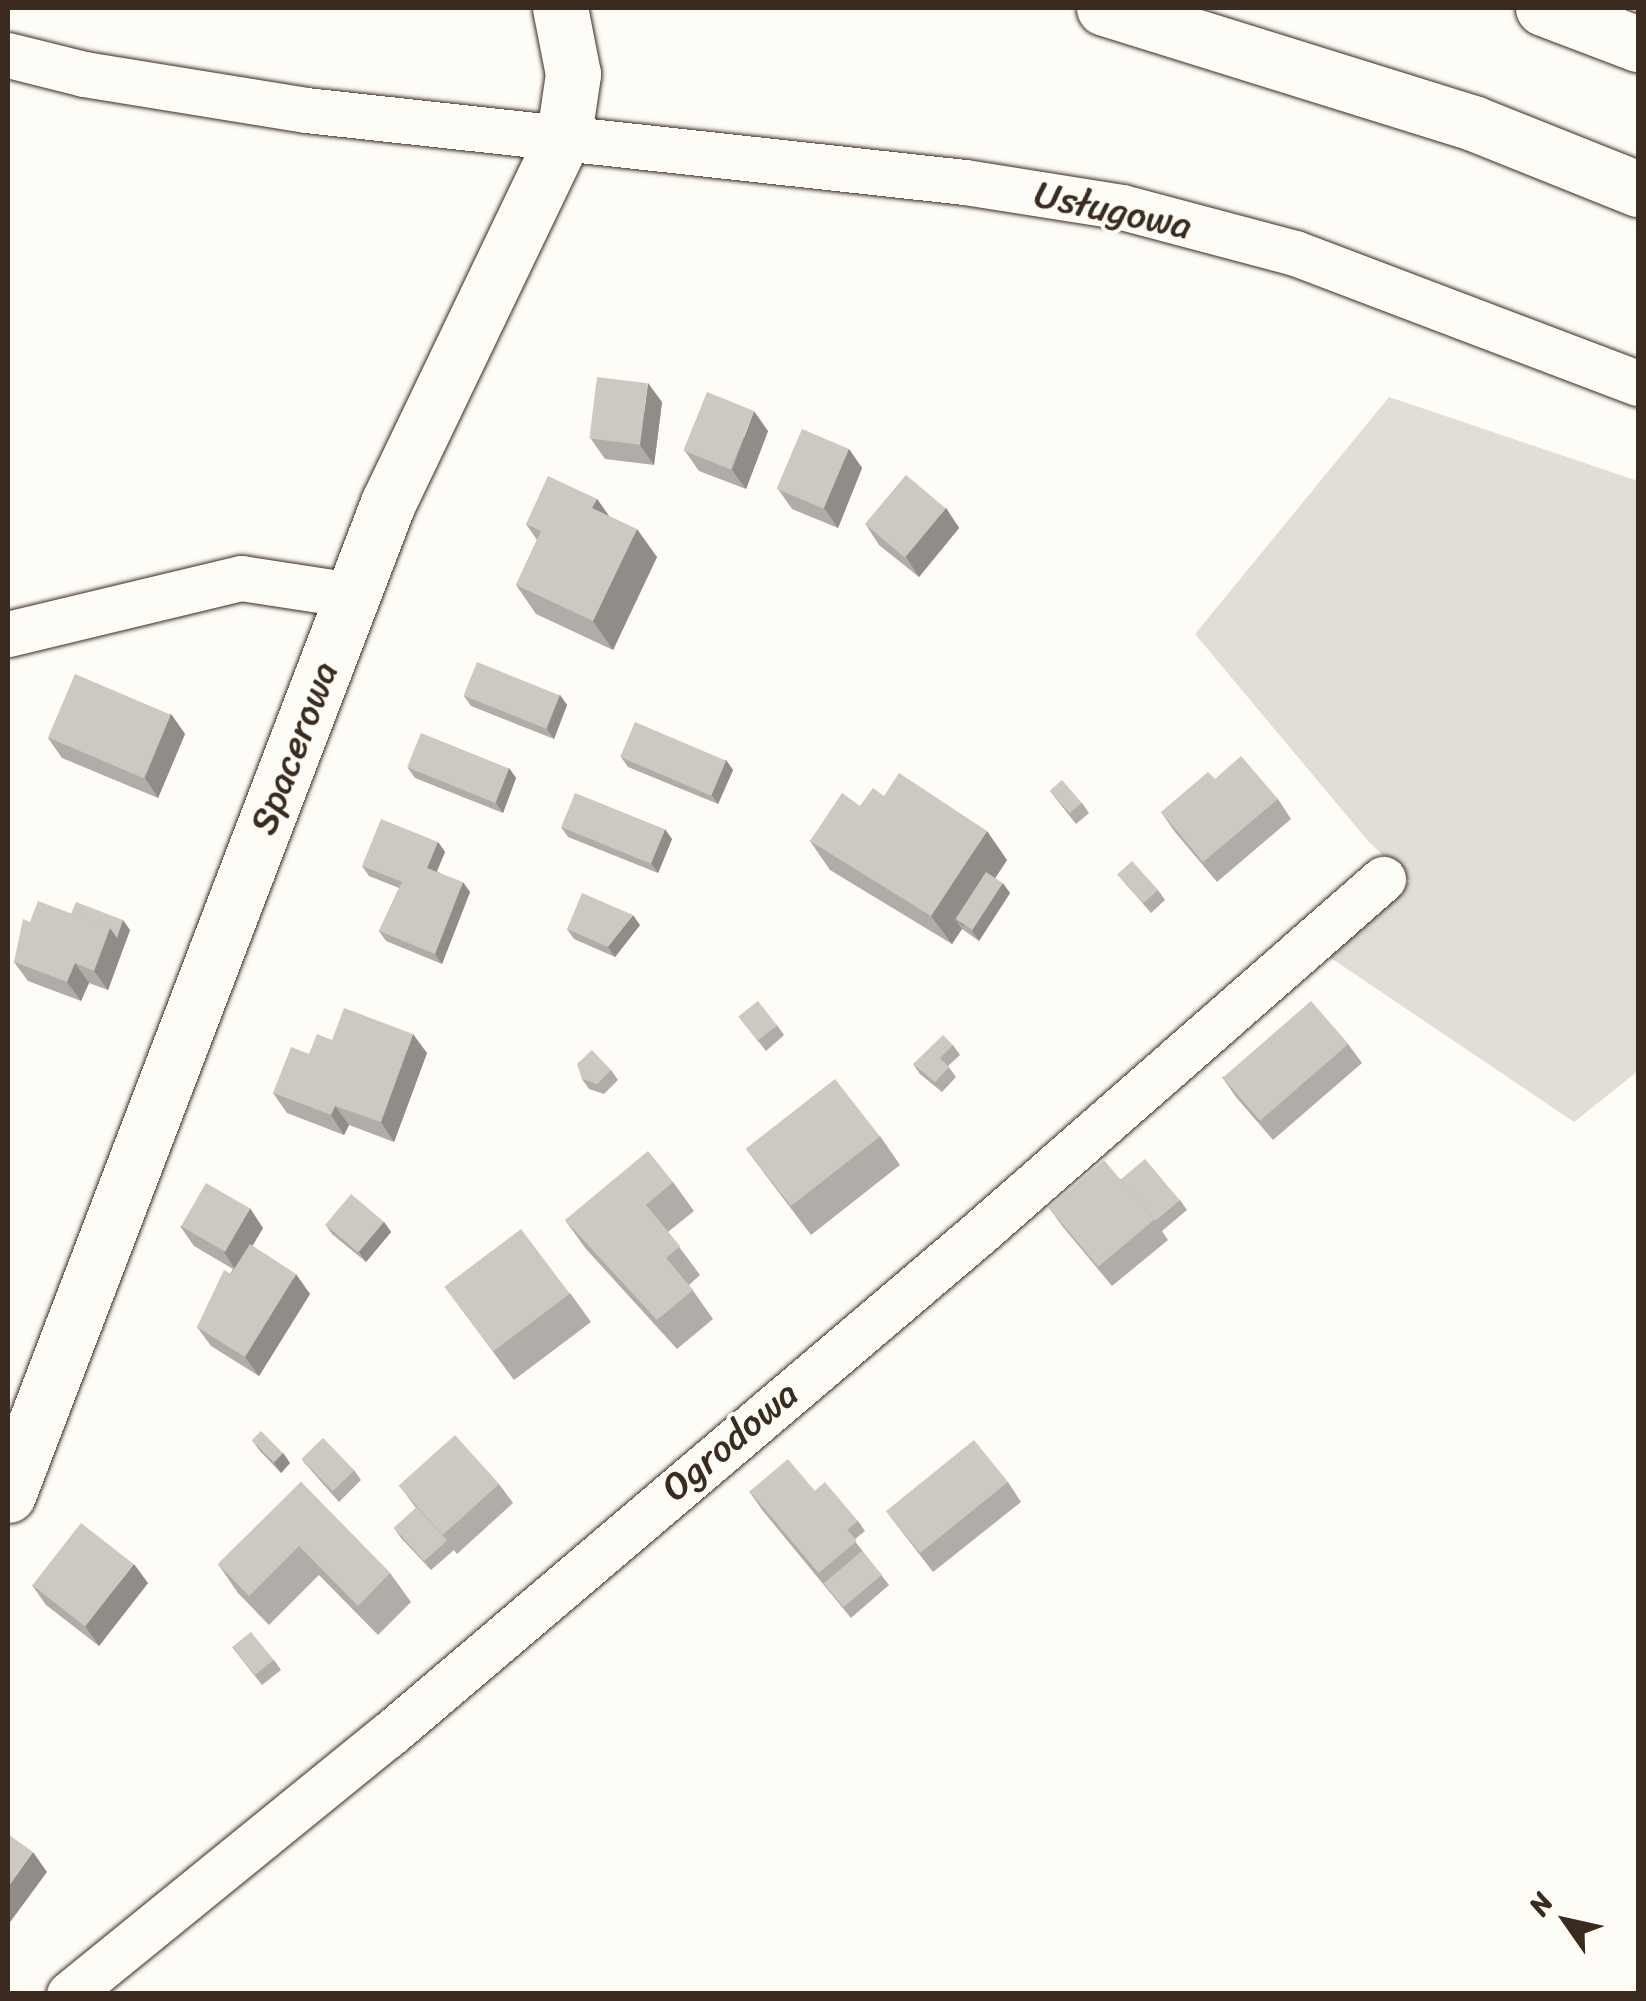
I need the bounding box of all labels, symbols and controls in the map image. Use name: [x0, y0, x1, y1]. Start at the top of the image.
street label: Usługowa: [1030, 171, 1196, 249]
street label: Spacerowa: [240, 655, 348, 841]
street label: Ogrodowa: [653, 1371, 807, 1511]
north arrow: [1516, 1871, 1616, 1971]
text: N: [1515, 1882, 1566, 1926]

